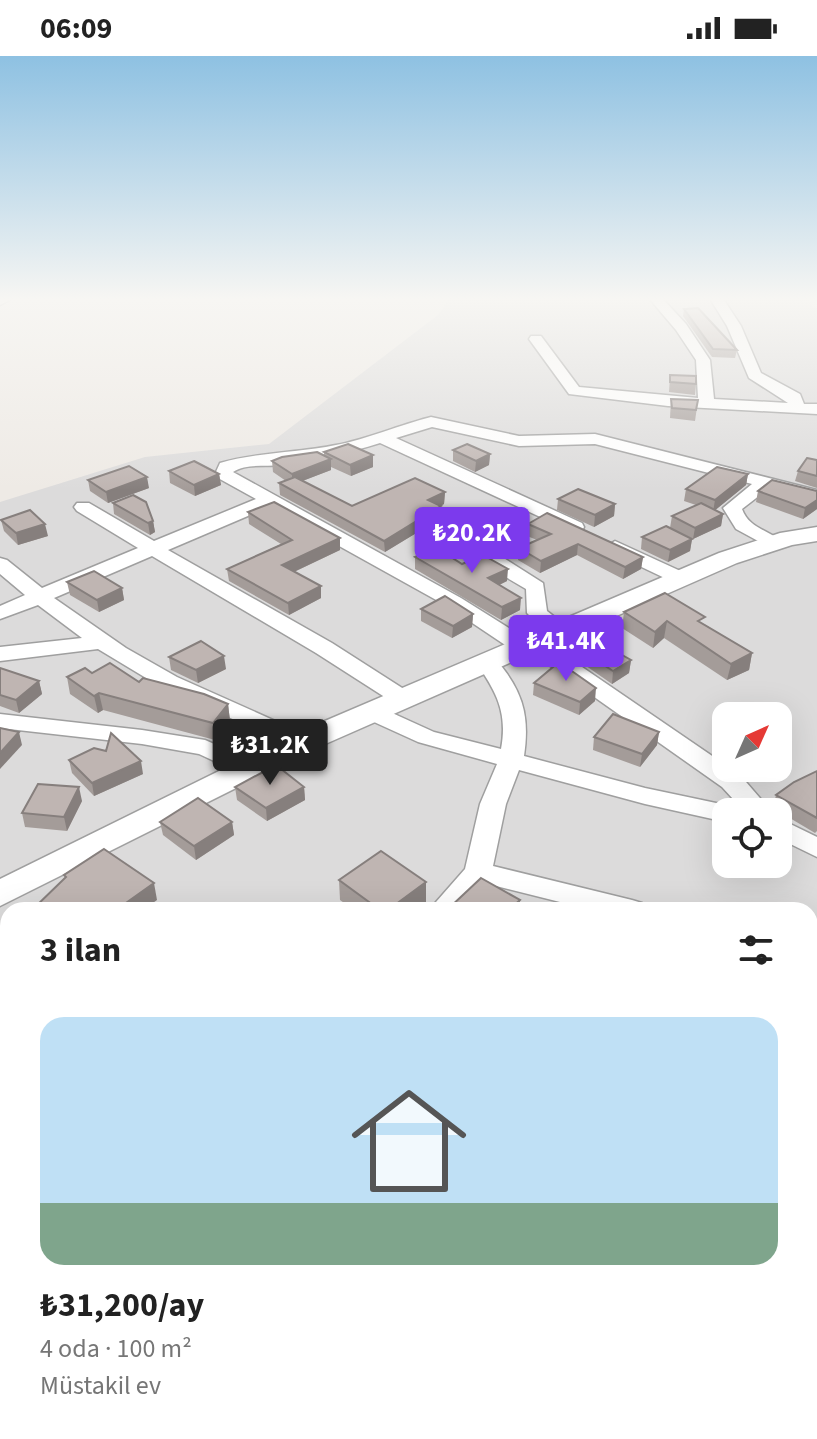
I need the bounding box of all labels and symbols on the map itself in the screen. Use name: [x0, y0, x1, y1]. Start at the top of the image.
pin: ₺20.2K: [407, 507, 537, 575]
pin: ₺41.4K: [501, 615, 631, 683]
north arrow: [712, 702, 792, 782]
pin: ₺31.2K: [205, 719, 335, 787]

